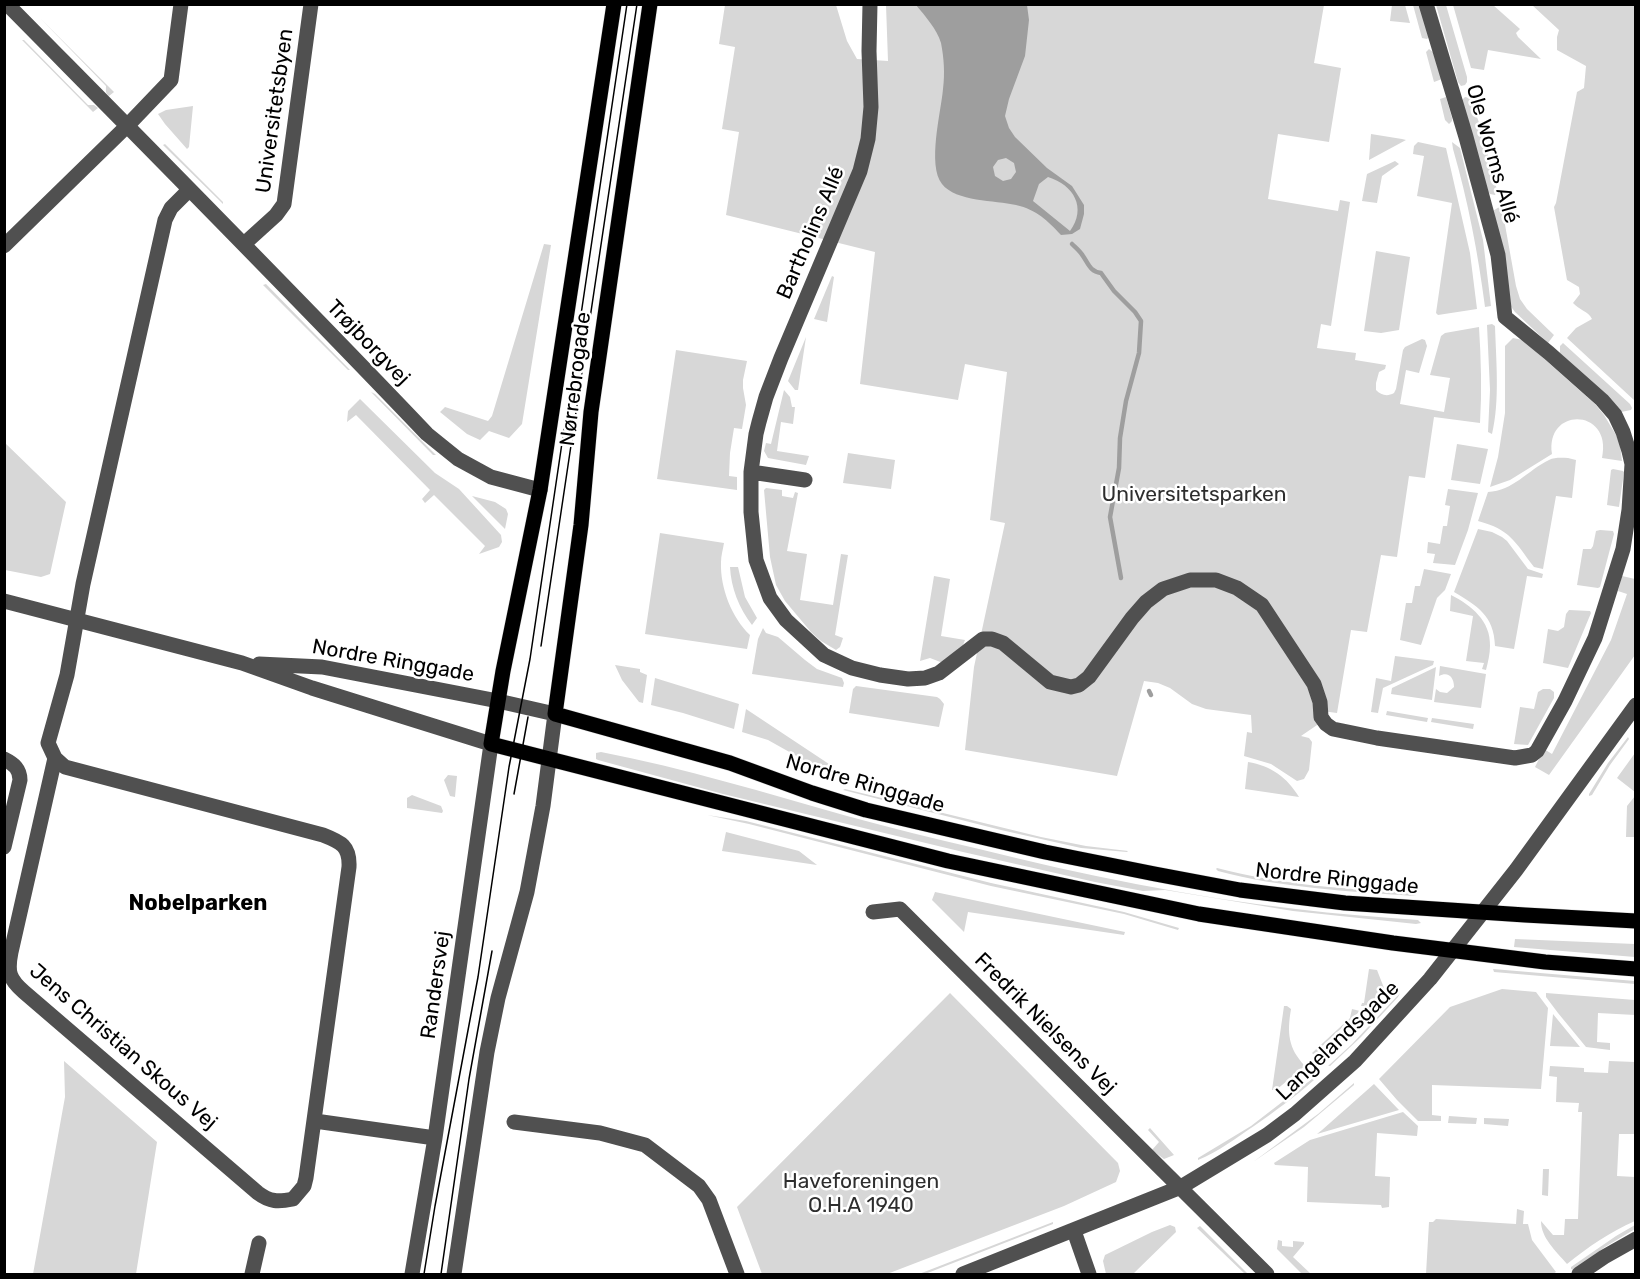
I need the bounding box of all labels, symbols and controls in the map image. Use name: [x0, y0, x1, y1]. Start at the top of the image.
street label: Universitetsbyen: [251, 27, 299, 195]
street label: Ole Worms Allé: [1460, 82, 1524, 226]
street label: Bartholins Allé: [772, 163, 850, 303]
street label: Trøjborgvej: [321, 295, 415, 391]
street label: Nørrebrogade: [555, 311, 597, 447]
park label: Universitetsparken: [1101, 482, 1287, 508]
street label: Nordre Ringgade: [310, 634, 476, 688]
street label: Nordre Ringgade: [783, 749, 947, 819]
street label: Nordre Ringgade: [1254, 858, 1420, 900]
district label: Nobelparken: [129, 891, 267, 917]
street label: Randersvej: [416, 929, 456, 1041]
street label: Fredrik Nielsens Vej: [969, 948, 1121, 1100]
street label: Jens Christian Skous Vej: [24, 959, 222, 1135]
street label: Langelandsgade: [1271, 976, 1405, 1106]
park label: Haveforeningen O.H.A 1940: [783, 1169, 939, 1219]

